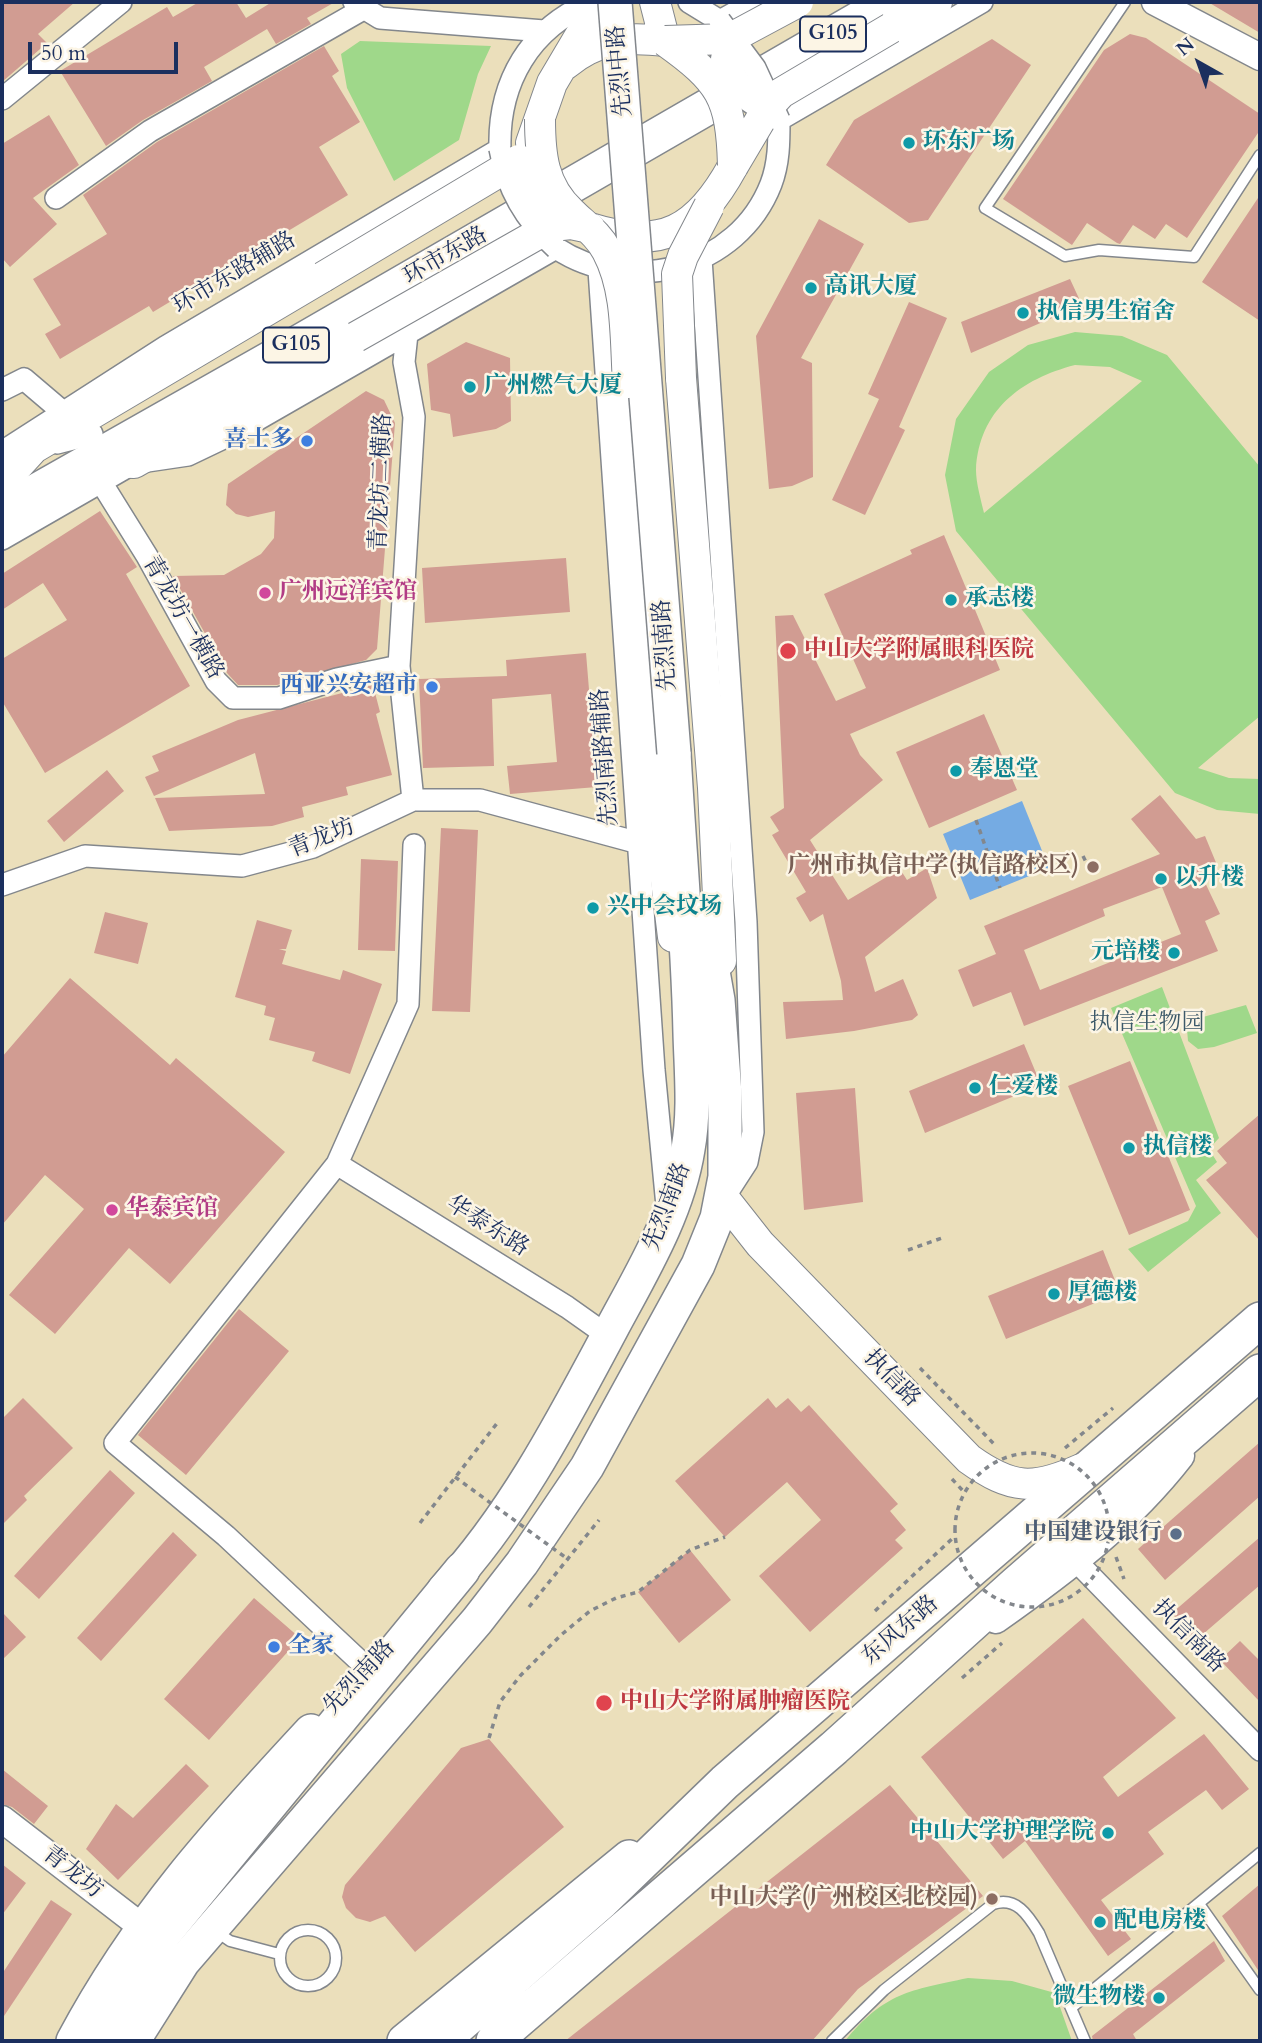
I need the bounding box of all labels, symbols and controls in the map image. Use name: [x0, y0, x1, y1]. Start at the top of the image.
road number: G105: [800, 16, 866, 52]
street label: 先烈中路: [603, 24, 639, 118]
scale bar: [32, 28, 182, 72]
north arrow: [1164, 28, 1234, 98]
text: N: [1171, 32, 1200, 62]
text: 50 m: [41, 39, 86, 68]
place label: 环东广场: [923, 129, 1015, 157]
marker: 环东广场: [901, 135, 917, 151]
street label: 环市东路: [399, 222, 493, 292]
street label: 环市东路辅路: [169, 227, 301, 321]
place label: 高讯大厦: [825, 274, 917, 302]
marker: 高讯大厦: [803, 280, 819, 296]
place label: 执信男生宿舍: [1037, 299, 1175, 327]
marker: 执信男生宿舍: [1015, 305, 1031, 321]
road number: G105: [263, 328, 329, 362]
place label: 广州燃气大厦: [484, 373, 622, 401]
marker: 广州燃气大厦: [462, 379, 478, 395]
street label: 青龙坊二横路: [366, 413, 398, 551]
place label: 喜士多: [224, 427, 293, 455]
marker: 喜士多: [299, 433, 315, 449]
street label: 青龙坊一横路: [136, 551, 228, 685]
place label: 广州远洋宾馆: [279, 579, 417, 607]
marker: 广州远洋宾馆: [257, 585, 273, 601]
place label: 承志楼: [965, 586, 1034, 614]
marker: 承志楼: [943, 592, 959, 608]
street label: 先烈南路: [649, 598, 683, 692]
place label: 中山大学附属眼科医院: [804, 637, 1034, 665]
marker: 中山大学附属眼科医院: [778, 641, 798, 661]
place label: 西亚兴安超市: [280, 673, 418, 701]
marker: 西亚兴安超市: [424, 679, 440, 695]
street label: 先烈南路辅路: [587, 687, 625, 827]
place label: 奉恩堂: [970, 757, 1039, 785]
marker: 奉恩堂: [948, 763, 964, 779]
street label: 青龙坊: [285, 813, 359, 865]
place label: 广州市执信中学(执信路校区): [787, 853, 1079, 881]
marker: 广州市执信中学(执信路校区): [1085, 859, 1101, 875]
place label: 以升楼: [1175, 865, 1244, 893]
marker: 以升楼: [1153, 871, 1169, 887]
place label: 兴中会坟场: [607, 894, 722, 922]
marker: 兴中会坟场: [585, 900, 601, 916]
place label: 元培楼: [1091, 939, 1160, 967]
marker: 元培楼: [1166, 945, 1182, 961]
park label: 执信生物园: [1090, 1010, 1204, 1038]
place label: 仁爱楼: [989, 1074, 1058, 1102]
marker: 仁爱楼: [967, 1080, 983, 1096]
place label: 执信楼: [1143, 1134, 1212, 1162]
marker: 执信楼: [1121, 1140, 1137, 1156]
street label: 先烈南路: [639, 1159, 697, 1255]
street label: 华泰东路: [441, 1191, 533, 1263]
place label: 华泰宾馆: [126, 1196, 218, 1224]
marker: 华泰宾馆: [104, 1202, 120, 1218]
place label: 厚德楼: [1068, 1280, 1137, 1308]
marker: 厚德楼: [1046, 1286, 1062, 1302]
street label: 执信路: [857, 1345, 925, 1413]
place label: 中国建设银行: [1024, 1520, 1162, 1548]
marker: 中国建设银行: [1168, 1526, 1184, 1542]
street label: 东风东路: [857, 1590, 945, 1672]
street label: 执信南路: [1146, 1595, 1230, 1679]
place label: 全家: [288, 1633, 334, 1661]
street label: 先烈南路: [319, 1635, 401, 1721]
marker: 全家: [266, 1639, 282, 1655]
place label: 中山大学附属肿瘤医院: [620, 1689, 850, 1717]
marker: 中山大学附属肿瘤医院: [594, 1693, 614, 1713]
place label: 中山大学护理学院: [910, 1819, 1094, 1847]
marker: 中山大学护理学院: [1100, 1825, 1116, 1841]
street label: 青龙坊: [36, 1841, 108, 1905]
place label: 中山大学(广州校区北校园): [709, 1885, 978, 1913]
marker: 中山大学(广州校区北校园): [984, 1891, 1000, 1907]
place label: 配电房楼: [1114, 1908, 1206, 1936]
marker: 配电房楼: [1092, 1914, 1108, 1930]
place label: 微生物楼: [1053, 1984, 1145, 2012]
marker: 微生物楼: [1151, 1990, 1167, 2006]

